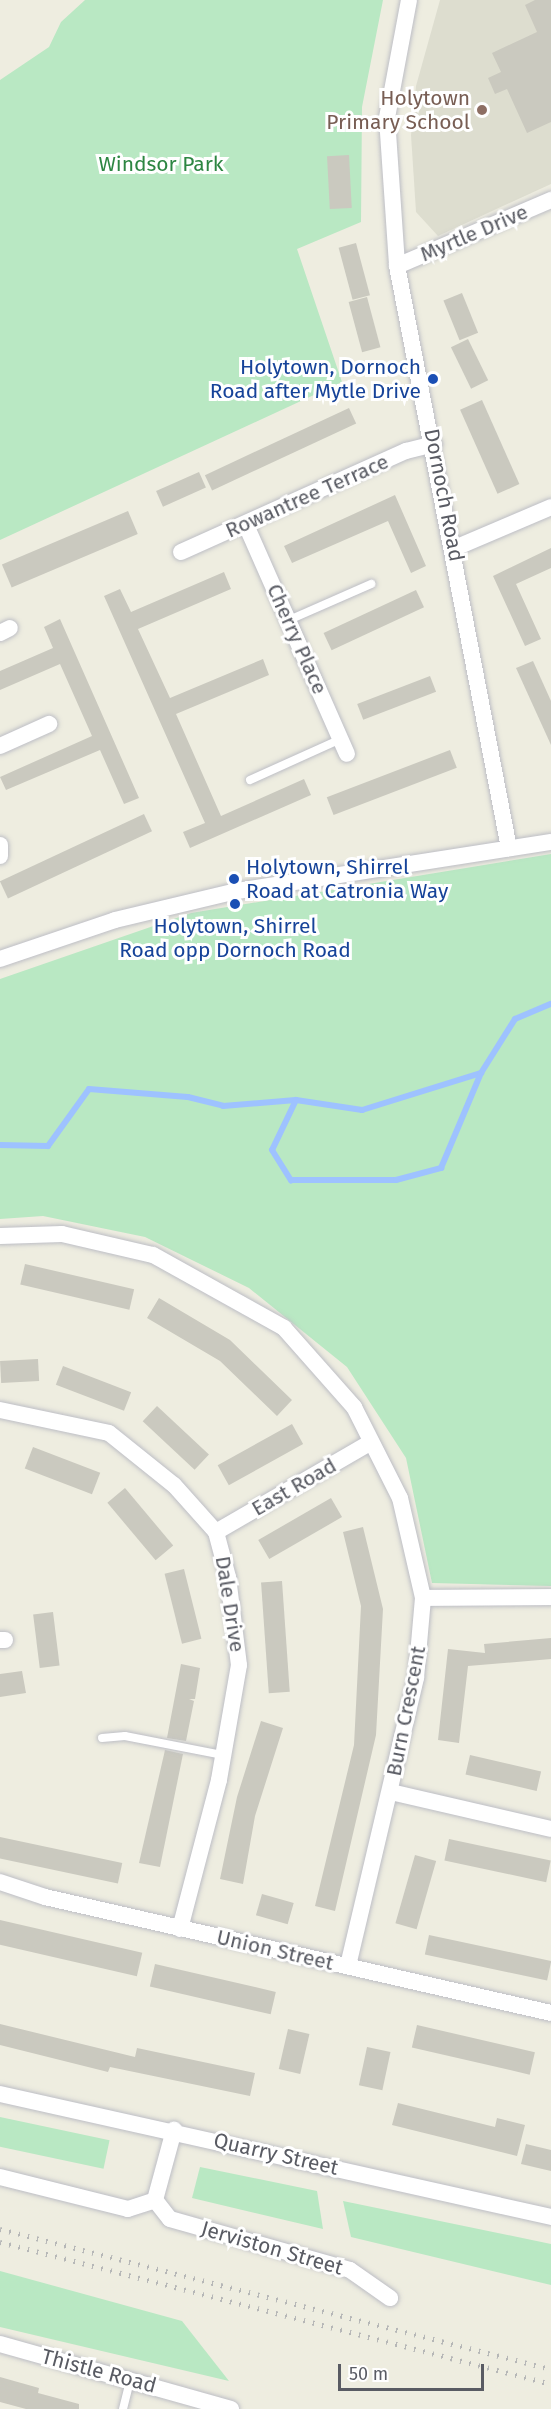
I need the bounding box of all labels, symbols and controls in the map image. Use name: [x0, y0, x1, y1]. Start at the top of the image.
place label: Holytown Primary School: [326, 85, 470, 135]
marker: Holytown Primary School: [475, 103, 489, 117]
park label: Windsor Park: [98, 151, 224, 177]
street label: Myrtle Drive: [416, 199, 532, 267]
place label: Holytown, Dornoch Road after Mytle Drive: [210, 354, 421, 404]
marker: Holytown, Dornoch Road after Mytle Drive: [426, 372, 440, 386]
street label: Dornoch Road: [419, 426, 469, 564]
street label: Rowantree Terrace: [222, 449, 392, 543]
street label: Cherry Place: [262, 580, 332, 698]
place label: Holytown, Shirrel Road at Catronia Way: [246, 854, 448, 904]
marker: Holytown, Shirrel Road at Catronia Way: [227, 872, 241, 886]
marker: Holytown, Shirrel Road opp Dornoch Road: [228, 897, 242, 911]
place label: Holytown, Shirrel Road opp Dornoch Road: [119, 913, 351, 963]
street label: East Road: [247, 1453, 341, 1521]
street label: Dale Drive: [210, 1554, 250, 1654]
street label: Burn Crescent: [381, 1644, 431, 1778]
street label: Union Street: [214, 1924, 336, 1976]
street label: Quarry Street: [211, 2127, 341, 2181]
street label: Jerviston Street: [198, 2216, 346, 2280]
street label: Thistle Road: [39, 2344, 159, 2398]
scale bar: [341, 2352, 486, 2390]
text: 50 m: [349, 2363, 388, 2385]

